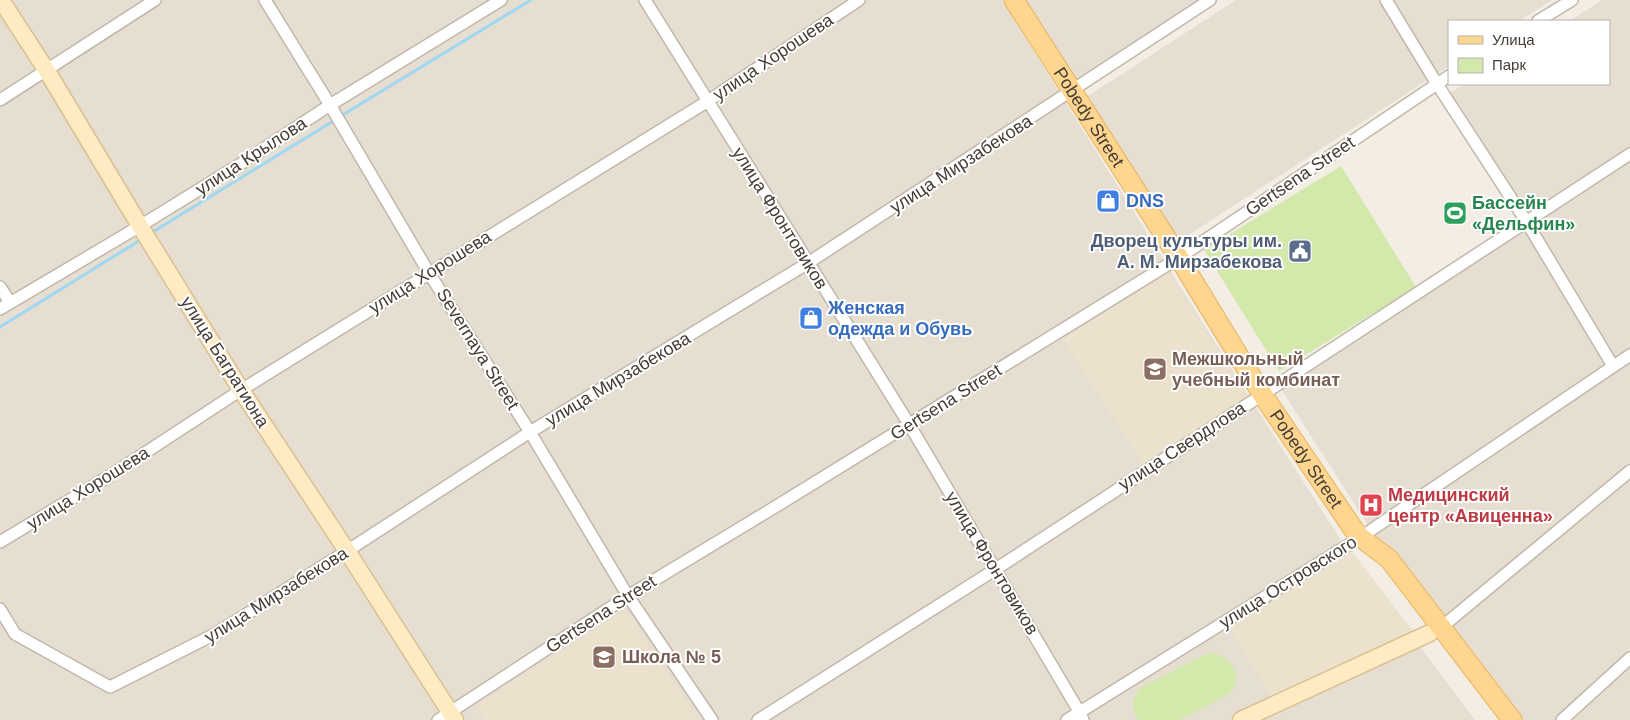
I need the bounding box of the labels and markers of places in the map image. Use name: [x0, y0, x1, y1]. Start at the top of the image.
shop icon: DNS: [1095, 188, 1121, 214]
place label: DNS: [1126, 191, 1164, 211]
place label: Бассейн «Дельфин»: [1472, 193, 1575, 234]
sports icon: Бассейн «Дельфин»: [1442, 200, 1468, 226]
place label: Дворец культуры им. А. М. Мирзабекова: [1091, 231, 1283, 272]
public building icon: Дворец культуры им. А. М. Мирзабекова: [1287, 238, 1313, 264]
place label: Женская одежда и Обувь: [827, 298, 972, 339]
shop icon: Женская одежда и Обувь: [798, 305, 824, 331]
place label: Межшкольный учебный комбинат: [1172, 349, 1340, 390]
school or university icon: Межшкольный учебный комбинат: [1142, 356, 1168, 382]
place label: Медицинский центр «Авиценна»: [1388, 485, 1553, 526]
hospital icon: Медицинский центр «Авиценна»: [1358, 492, 1384, 518]
school or university icon: Школа № 5: [591, 644, 617, 670]
place label: Школа № 5: [622, 647, 721, 667]

